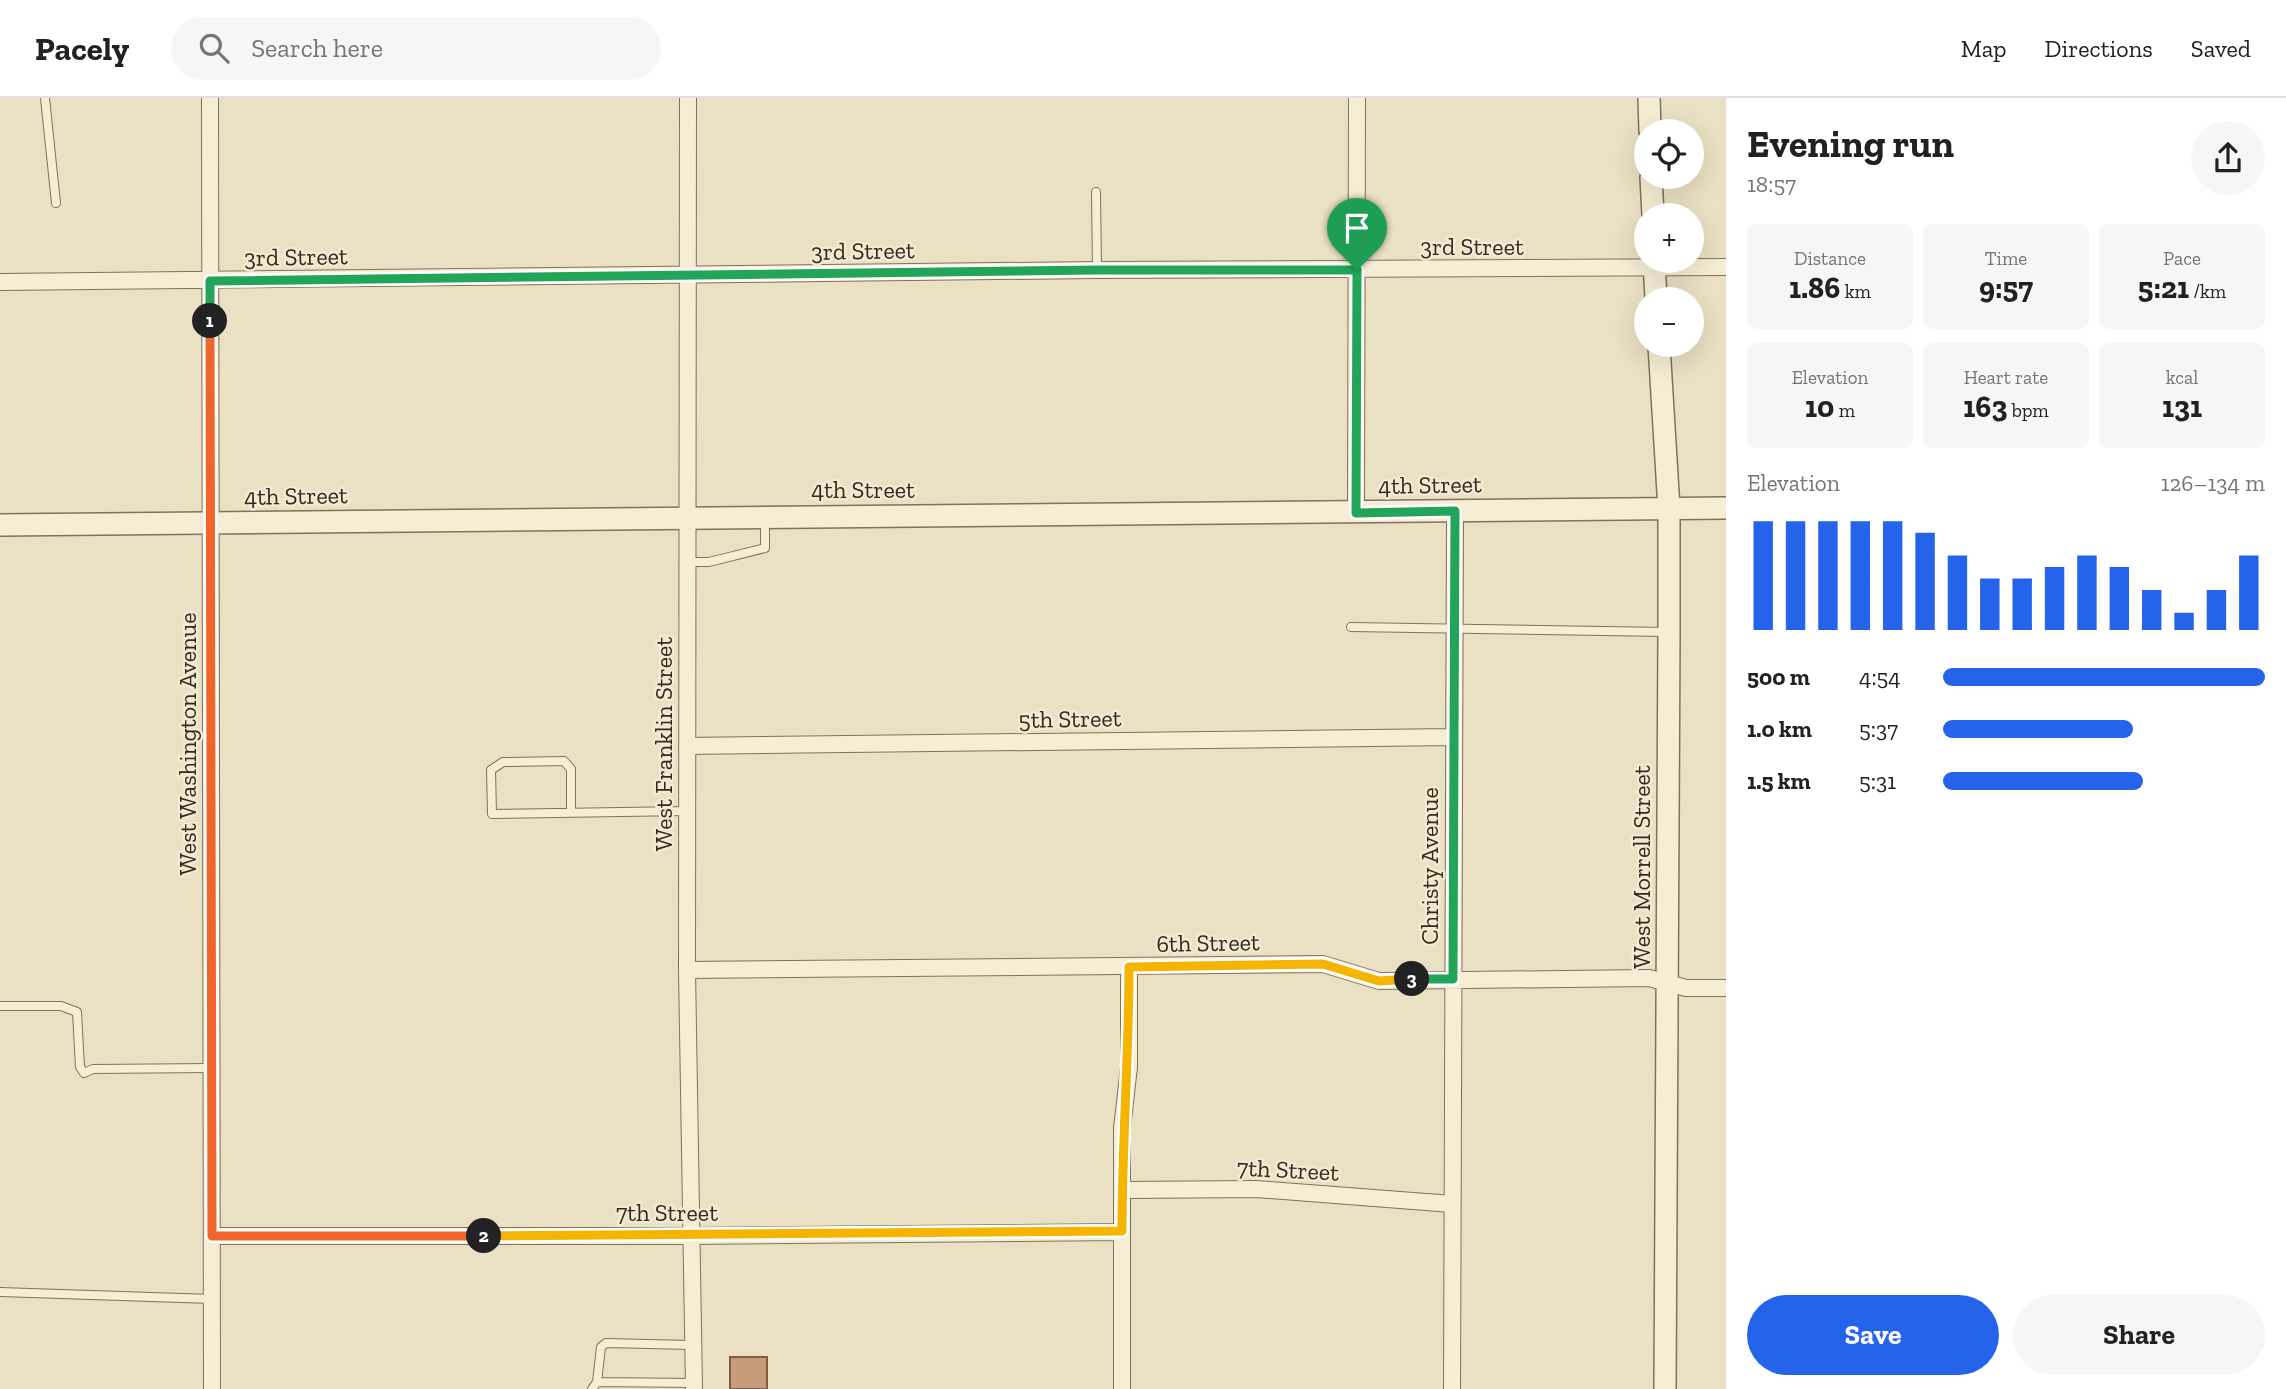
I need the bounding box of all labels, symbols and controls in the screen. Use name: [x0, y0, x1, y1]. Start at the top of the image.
search box: [171, 17, 661, 80]
text: Pacely: [35, 29, 129, 68]
icon: search: [195, 29, 233, 67]
text: Search here: [251, 32, 383, 64]
text: Map: [1961, 34, 2007, 63]
text: Directions: [2045, 34, 2153, 63]
text: Saved: [2191, 34, 2251, 63]
map controls: [1634, 119, 1704, 357]
button: locate: [1634, 119, 1704, 189]
text: Evening run: [1747, 121, 1954, 167]
button: share: [2191, 121, 2265, 195]
text: 18:57: [1747, 170, 1796, 198]
pin: [1327, 198, 1387, 270]
button: +: [1634, 203, 1704, 273]
icon: arrive: [1338, 209, 1376, 247]
street label: 3rd Street: [1420, 232, 1524, 261]
street label: 3rd Street: [811, 235, 915, 266]
street label: 3rd Street: [244, 241, 348, 272]
text: Distance: [1794, 247, 1866, 270]
text: Time: [1985, 247, 2027, 270]
text: Pace: [2163, 247, 2201, 270]
text: 1.86: [1789, 270, 1840, 306]
text: 9:57: [1979, 270, 2033, 306]
text: 5:21: [2138, 270, 2189, 306]
text: km: [1840, 280, 1871, 303]
text: /km: [2189, 280, 2226, 303]
button: −: [1634, 287, 1704, 357]
pin: 1: [192, 304, 228, 339]
text: 1: [206, 309, 213, 332]
text: Elevation: [1792, 366, 1868, 389]
text: Heart rate: [1964, 366, 2048, 389]
text: kcal: [2166, 366, 2198, 389]
text: 10: [1805, 389, 1834, 425]
text: 163: [1963, 389, 2007, 425]
text: 131: [2162, 389, 2202, 425]
text: m: [1834, 399, 1855, 422]
text: bpm: [2007, 399, 2049, 422]
street label: 4th Street: [1378, 469, 1482, 500]
text: Elevation: [1747, 469, 1840, 497]
text: 126–134 m: [2161, 469, 2265, 497]
street label: 4th Street: [811, 475, 915, 504]
street label: 4th Street: [244, 480, 348, 511]
street label: West Washington Avenue: [173, 613, 202, 875]
street label: West Franklin Street: [649, 637, 678, 851]
text: 500 m: [1747, 663, 1810, 691]
text: 4:54: [1859, 663, 1901, 691]
street label: 5th Street: [1018, 703, 1122, 734]
text: 1.0 km: [1747, 715, 1812, 743]
text: 5:37: [1859, 715, 1898, 743]
street label: West Morrell Street: [1627, 765, 1656, 969]
text: 1.5 km: [1747, 767, 1811, 795]
text: 5:31: [1859, 767, 1896, 795]
street label: Christy Avenue: [1415, 787, 1444, 945]
street label: 6th Street: [1156, 927, 1260, 958]
pin: 3: [1394, 962, 1430, 996]
text: 3: [1406, 967, 1417, 990]
street label: 7th Street: [1236, 1152, 1340, 1187]
street label: 7th Street: [616, 1198, 718, 1227]
pin: 2: [466, 1218, 502, 1254]
text: 2: [478, 1224, 489, 1247]
button: Save: [1747, 1295, 1999, 1375]
button: Share: [2013, 1295, 2265, 1375]

